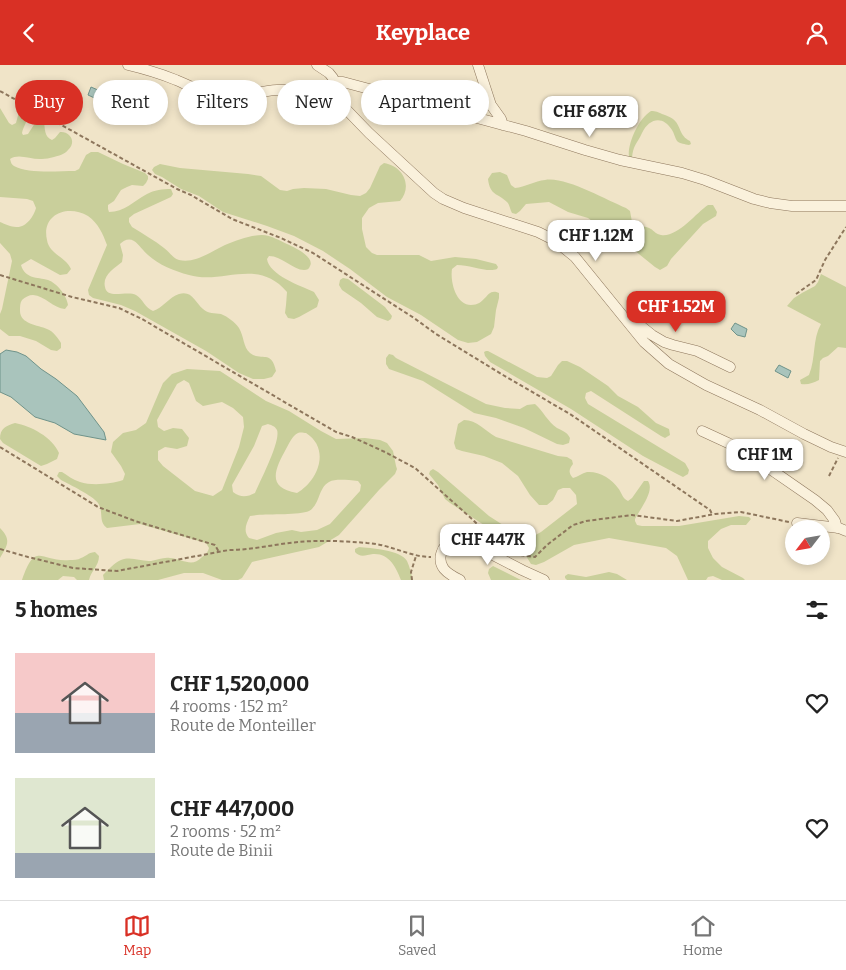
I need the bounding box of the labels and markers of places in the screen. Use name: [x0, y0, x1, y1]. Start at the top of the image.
pin: CHF 687K: [538, 95, 642, 138]
pin: CHF 1.12M: [539, 219, 653, 262]
pin: CHF 1.52M: [619, 291, 733, 333]
pin: CHF 1M: [724, 439, 806, 481]
pin: CHF 447K: [436, 523, 540, 566]

